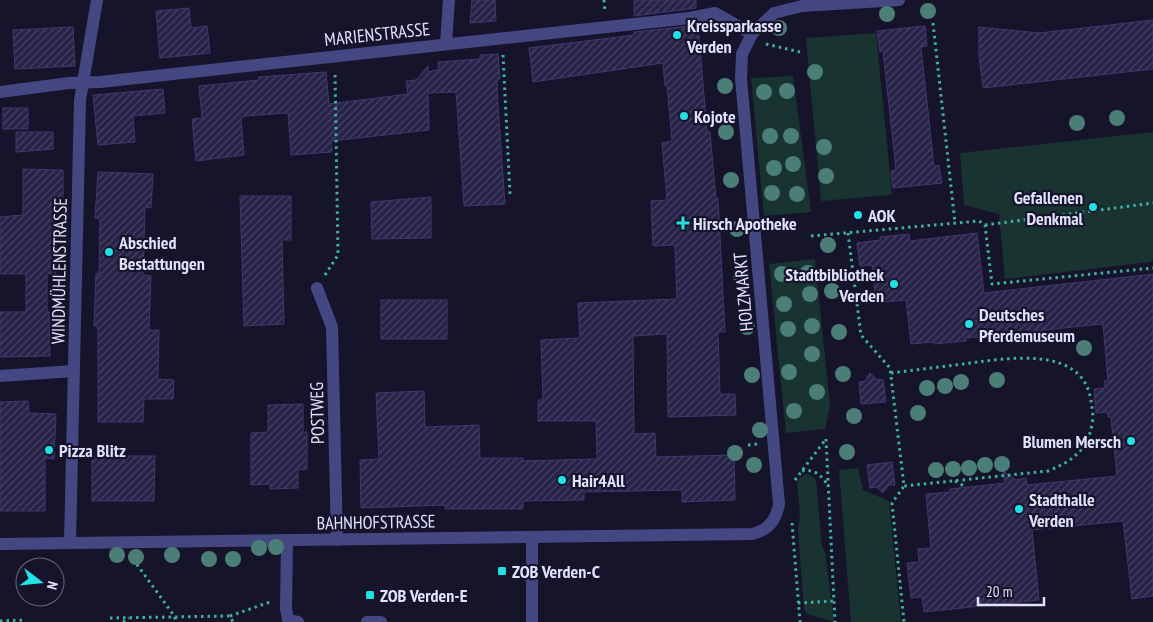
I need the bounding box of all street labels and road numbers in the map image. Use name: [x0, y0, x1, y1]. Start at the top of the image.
street label: MARIENSTRASSE: [323, 17, 431, 51]
street label: WINDMÜHLENSTRASSE: [46, 198, 72, 344]
street label: HOLZMARKT: [728, 252, 758, 332]
street label: POSTWEG: [305, 382, 329, 444]
street label: BAHNHOFSTRASSE: [316, 509, 436, 535]

